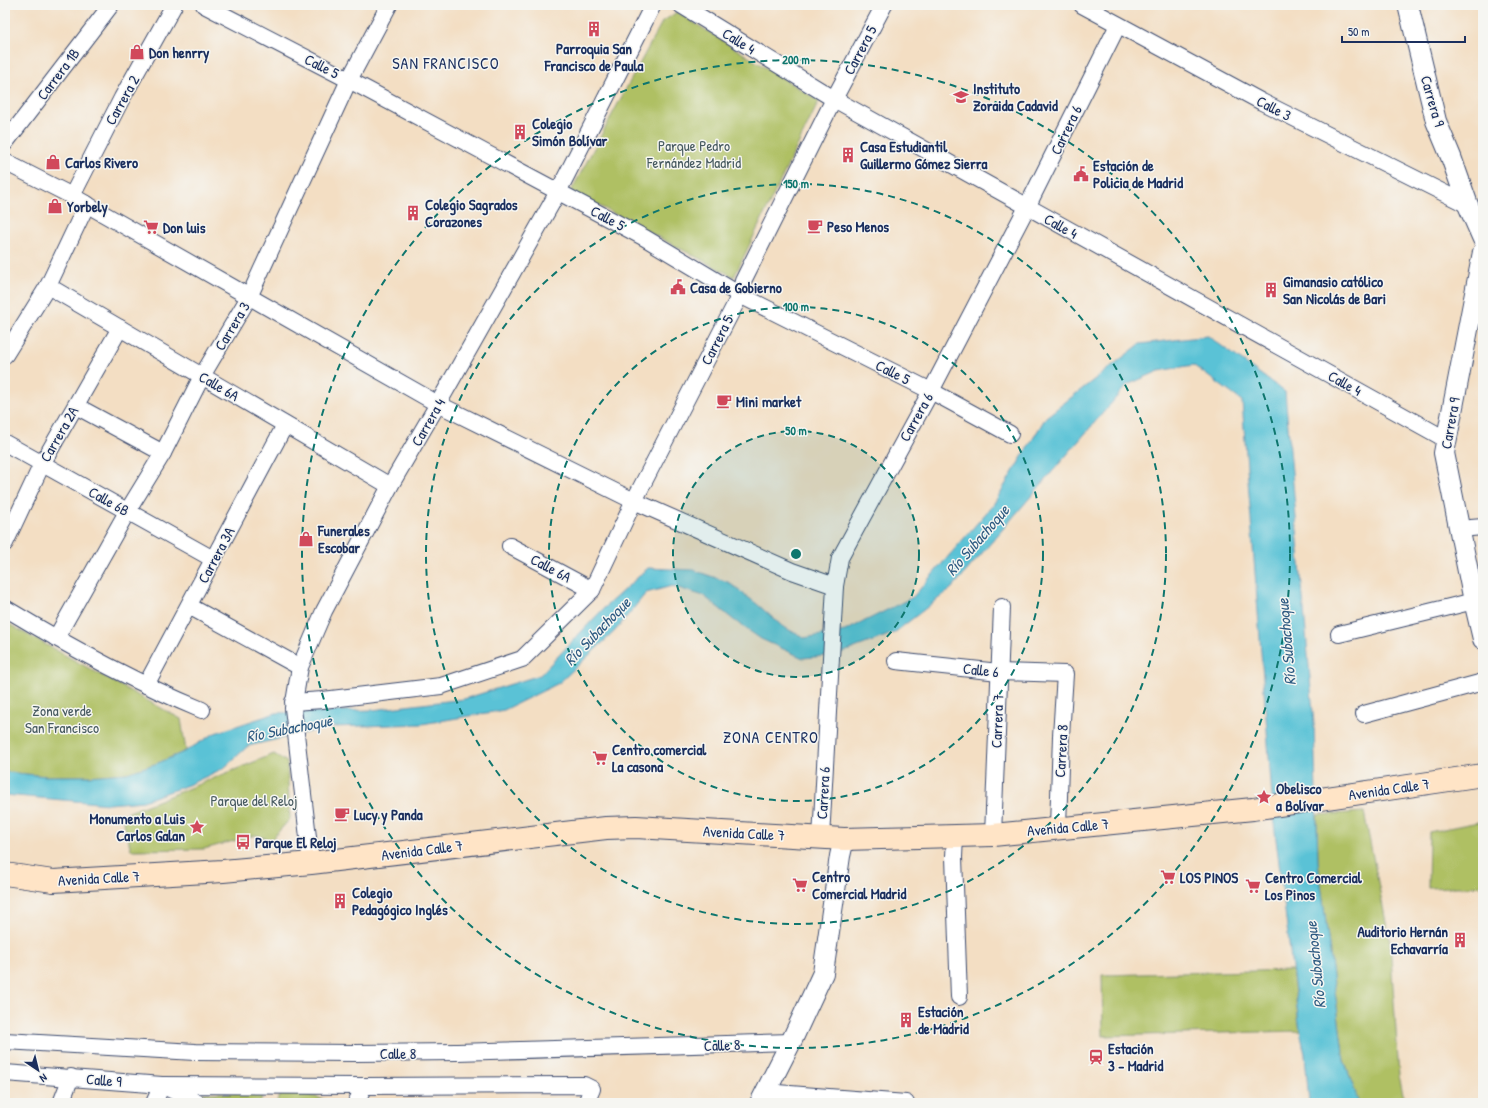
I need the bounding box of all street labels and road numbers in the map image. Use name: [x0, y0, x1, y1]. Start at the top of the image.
street label: Carrera 5: [838, 21, 882, 78]
street label: Calle 4: [718, 23, 760, 60]
street label: Carrera 1B: [32, 44, 84, 104]
street label: Calle 5: [301, 48, 344, 84]
street label: Carrera 2: [100, 71, 144, 129]
street label: Carrera 9: [1416, 73, 1450, 129]
street label: Calle 3: [1253, 90, 1295, 126]
street label: Carrera 6: [1045, 102, 1087, 158]
street label: Calle 5: [587, 200, 630, 236]
street label: Calle 4: [1040, 208, 1082, 244]
street label: Carrera 3: [209, 297, 255, 354]
street label: Carrera 5: [696, 311, 739, 368]
street label: Calle 5: [872, 354, 915, 390]
street label: Calle 4: [1324, 365, 1366, 401]
street label: Calle 6A: [195, 366, 244, 406]
street label: Carrera 6: [894, 389, 938, 445]
street label: Carrera 4: [406, 394, 450, 450]
street label: Carrera 9: [1435, 395, 1465, 451]
street label: Carrera 2A: [35, 402, 84, 466]
street label: Calle 6B: [85, 481, 133, 521]
street label: Carrera 3A: [192, 523, 240, 587]
street label: Calle 6A: [527, 549, 576, 588]
street label: Calle 6: [962, 658, 1000, 682]
street label: Carrera 7: [986, 694, 1008, 748]
street label: Carrera 8: [1049, 724, 1073, 778]
street label: Carrera 6: [811, 766, 835, 820]
street label: Avenida Calle 7: [1347, 773, 1431, 805]
street label: Avenida Calle 7: [1026, 813, 1110, 841]
street label: Avenida Calle 7: [702, 820, 786, 846]
street label: Avenida Calle 7: [380, 835, 464, 865]
street label: Avenida Calle 7: [57, 865, 141, 891]
street label: Calle 8: [703, 1034, 741, 1056]
street label: Calle 8: [380, 1043, 416, 1064]
street label: Calle 9: [85, 1068, 123, 1092]

